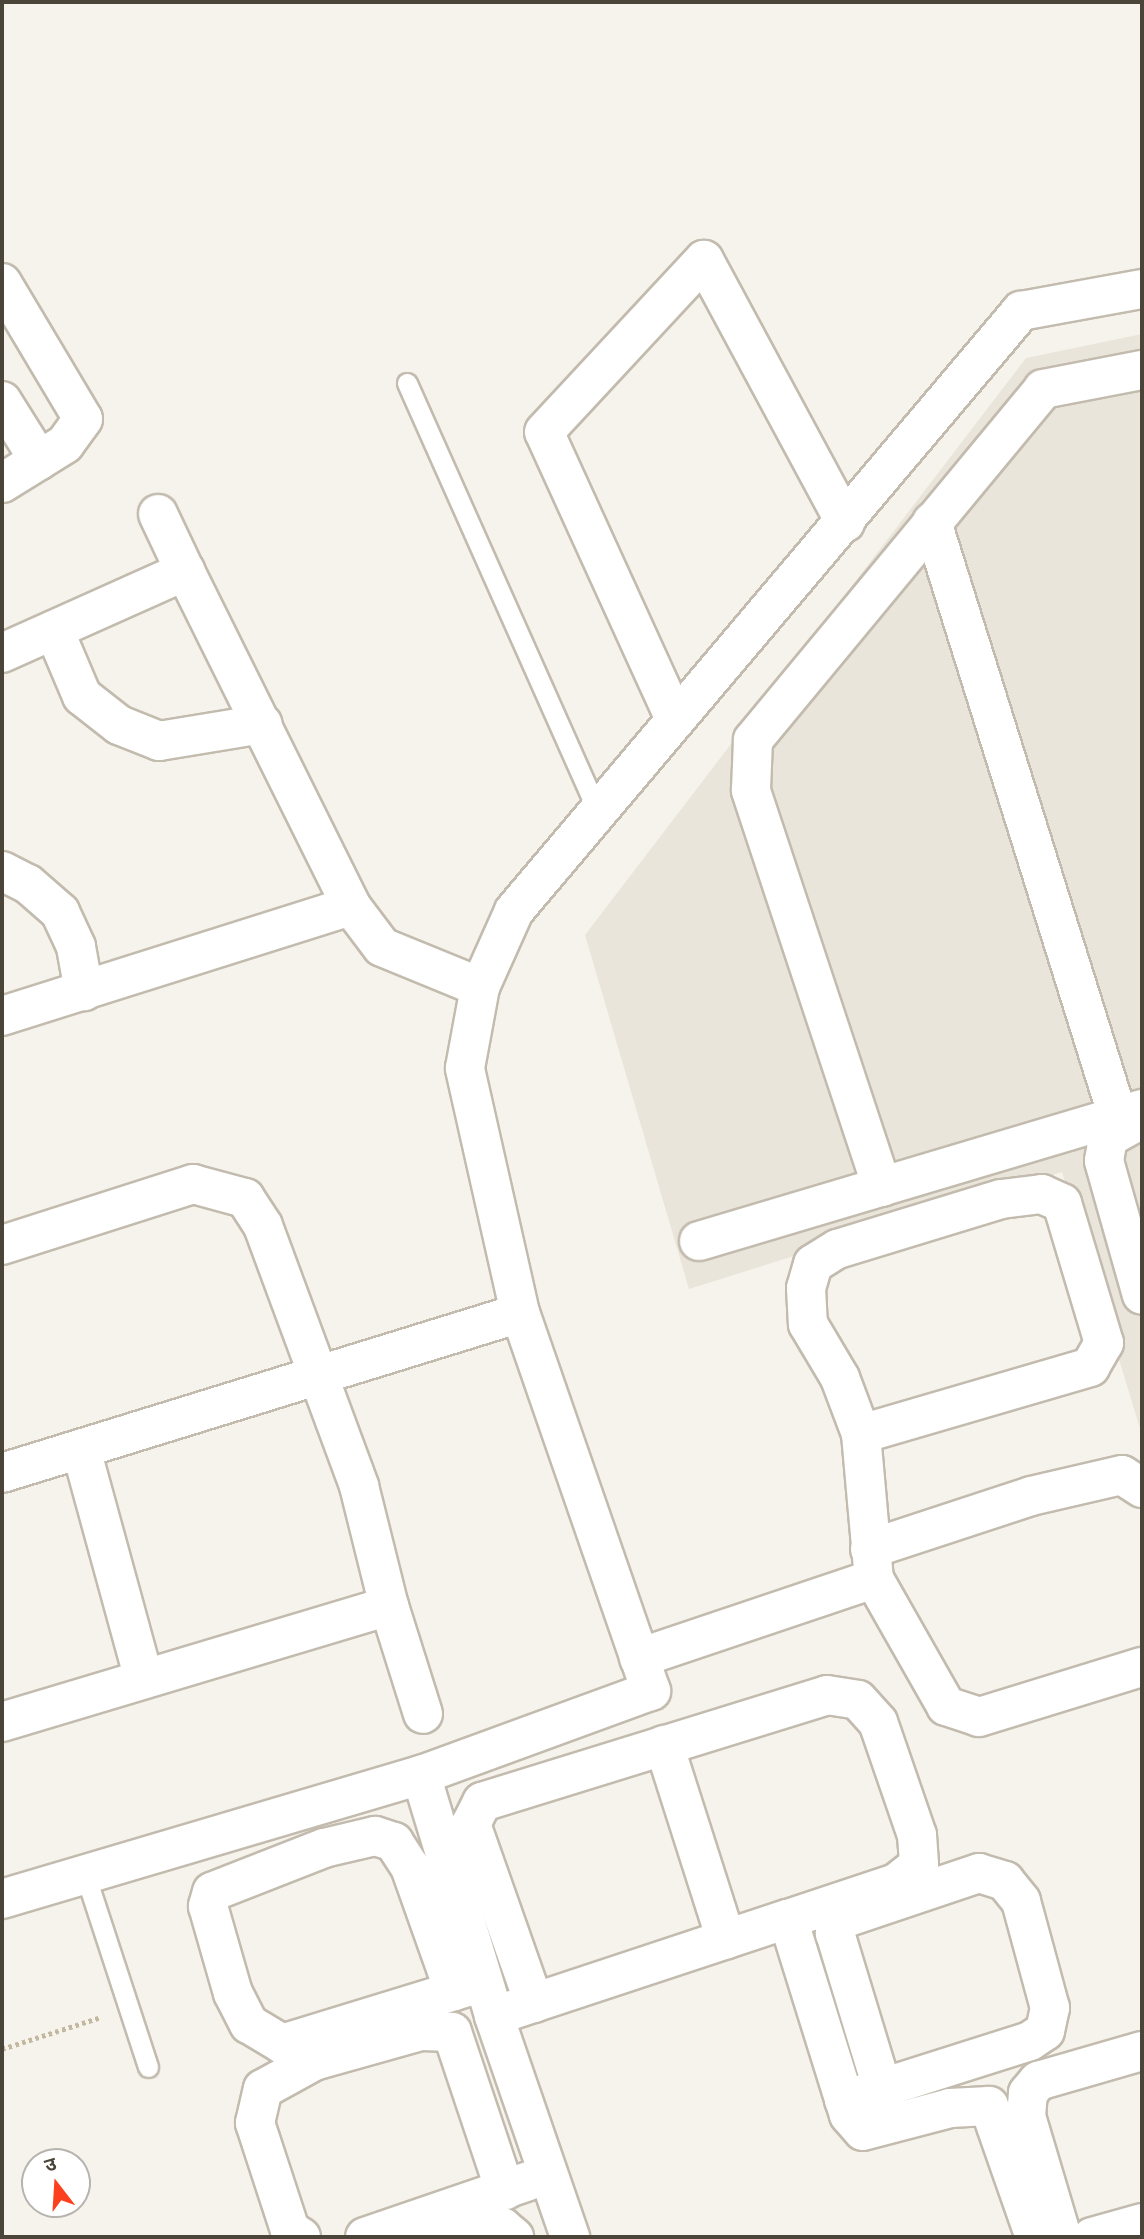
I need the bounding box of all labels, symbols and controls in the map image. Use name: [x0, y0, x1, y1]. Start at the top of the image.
north arrow: [21, 2148, 91, 2218]
text: उ: [42, 2152, 59, 2177]

